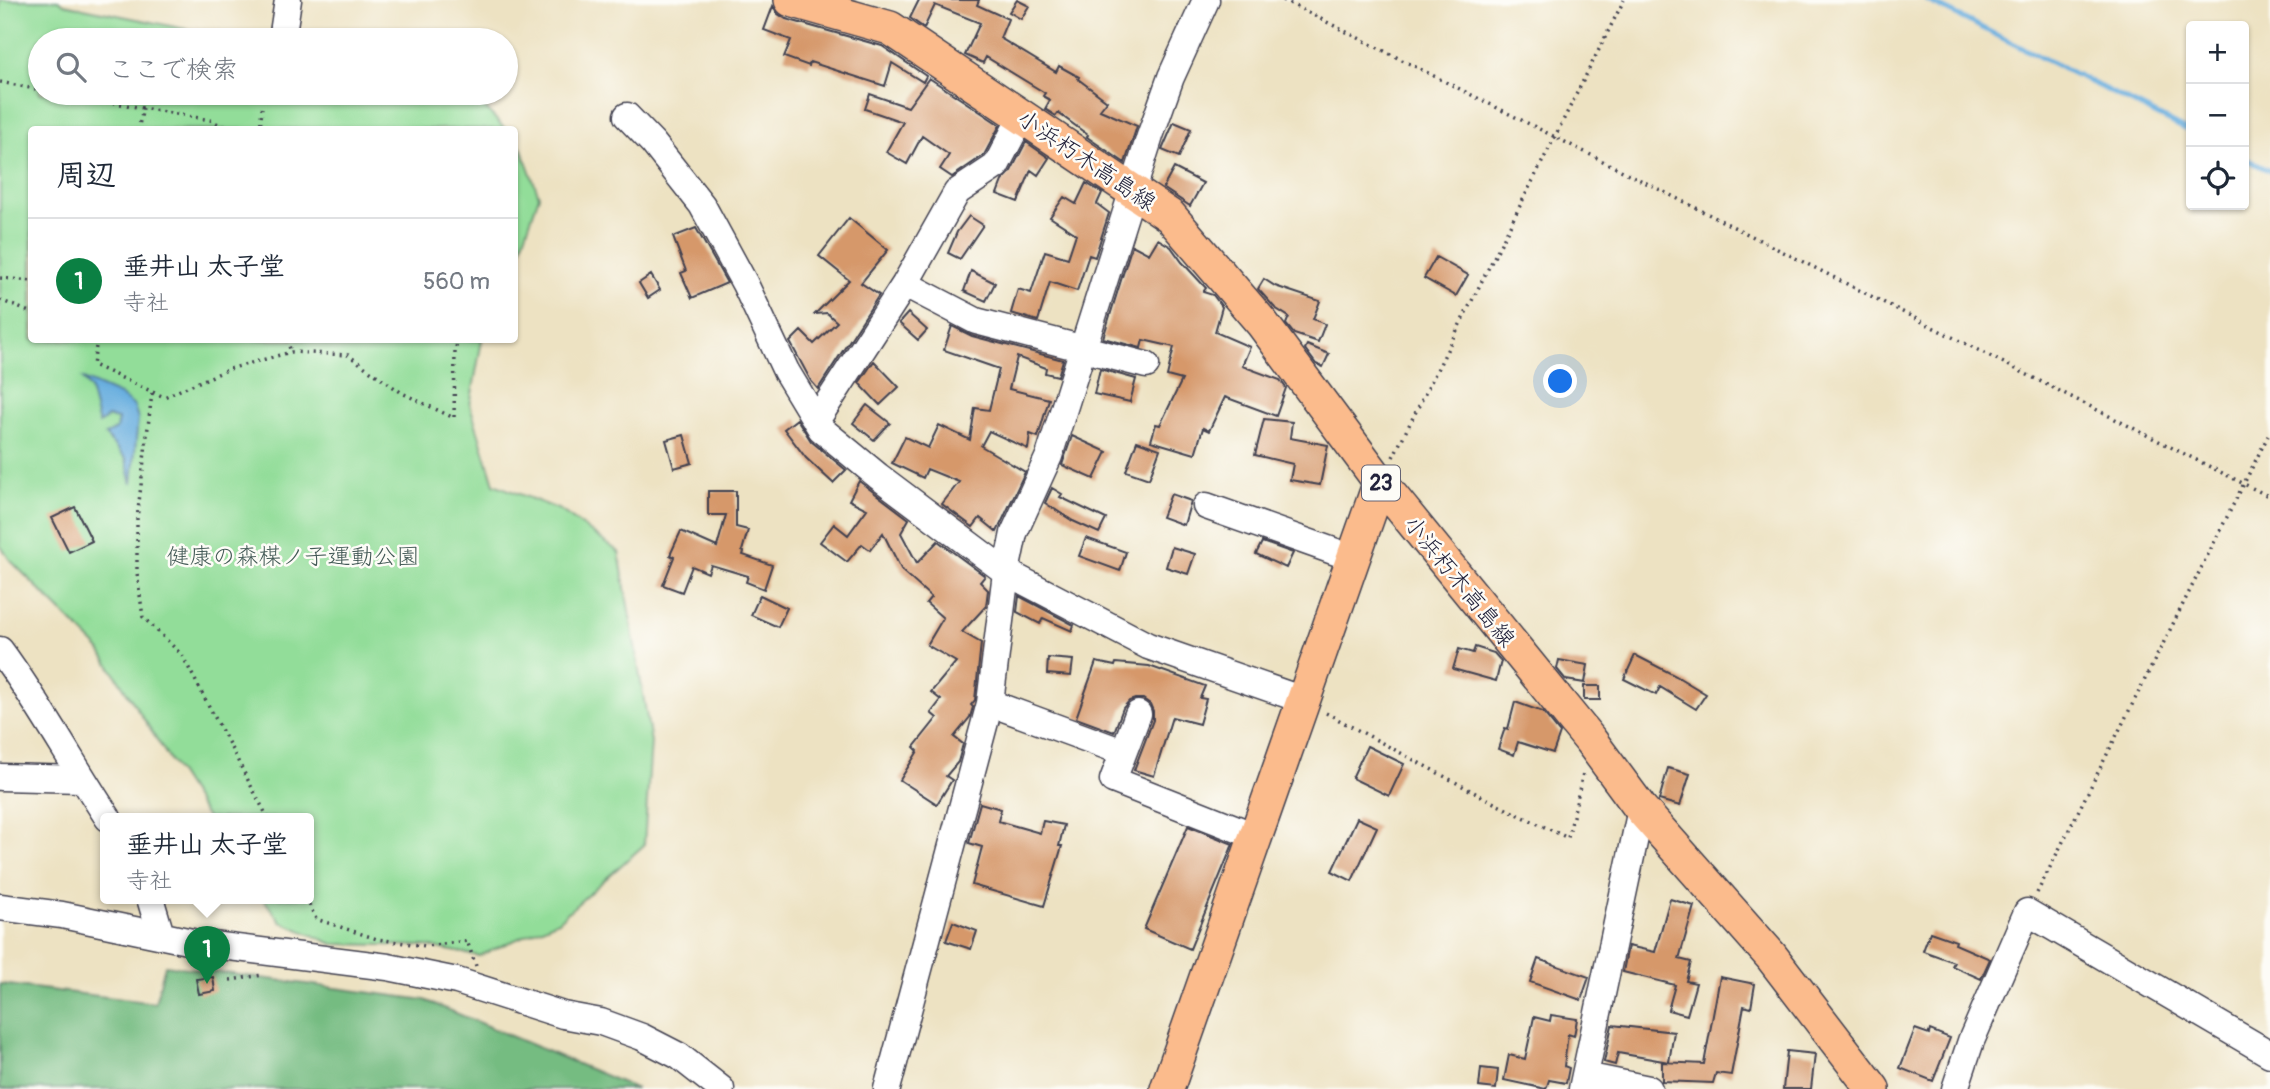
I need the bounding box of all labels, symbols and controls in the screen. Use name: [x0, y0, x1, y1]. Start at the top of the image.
map controls: [2186, 21, 2249, 210]
button: +: [2186, 21, 2249, 84]
search box: [28, 28, 518, 105]
icon: search: [52, 48, 90, 86]
text: ここで検索: [108, 54, 238, 86]
button: −: [2186, 84, 2249, 147]
street label: 小浜朽木高島線: [1012, 103, 1162, 217]
button: locate: [2186, 147, 2249, 210]
text: 周辺: [56, 157, 116, 194]
text: 垂井山 太子堂: [123, 251, 285, 283]
text: 1: [75, 267, 84, 296]
text: 560 m: [423, 267, 490, 296]
text: 寺社: [123, 288, 169, 317]
your location: [1543, 364, 1577, 398]
road number: 23: [1362, 466, 1400, 500]
street label: 小浜朽木高島線: [1398, 510, 1522, 653]
park label: 健康の森楳ノ子運動公園: [167, 542, 420, 571]
popup: [100, 813, 314, 904]
text: 垂井山 太子堂: [126, 829, 288, 861]
text: 寺社: [126, 866, 172, 895]
pin: 1: [184, 926, 230, 984]

